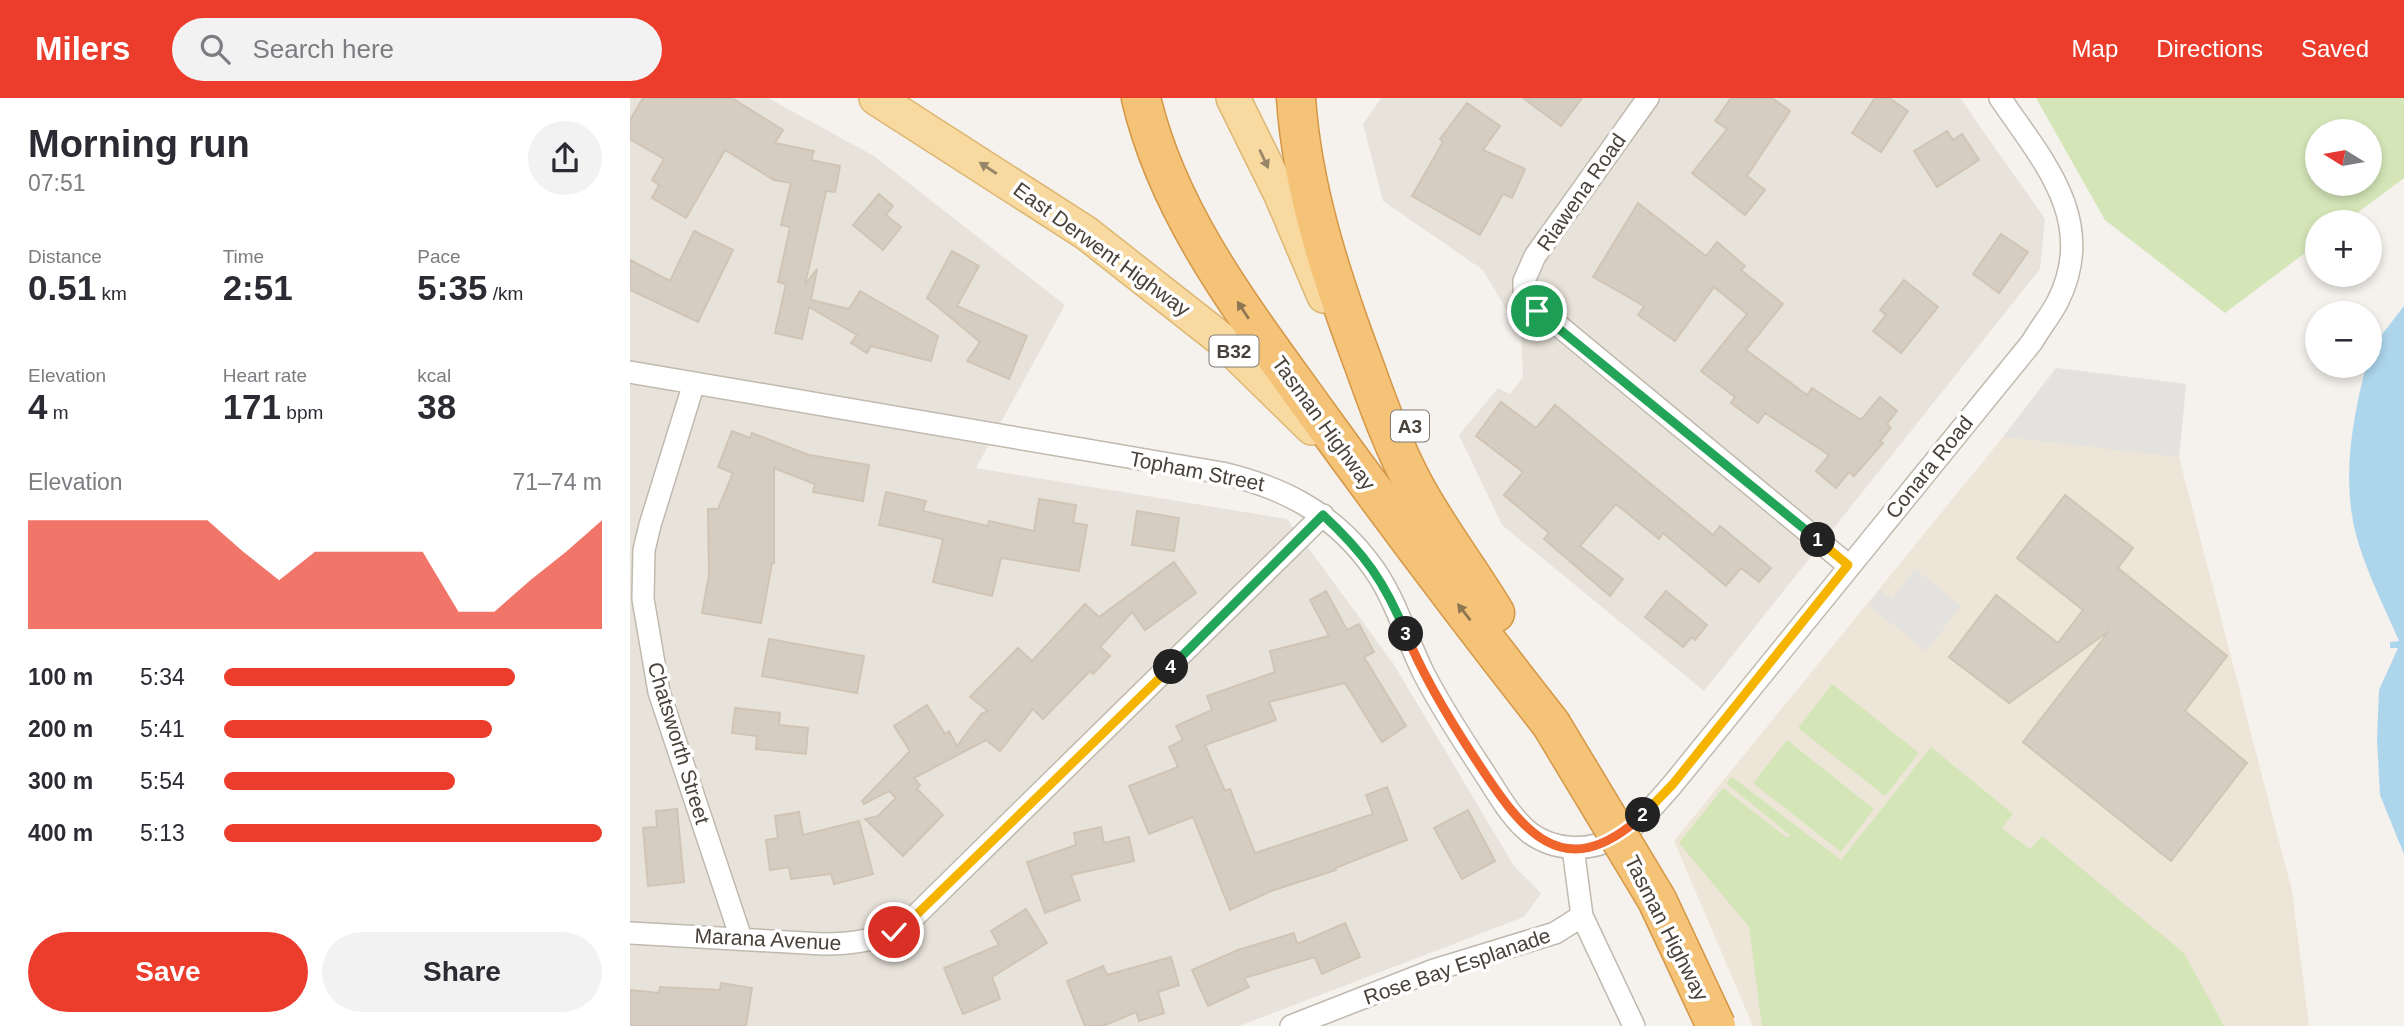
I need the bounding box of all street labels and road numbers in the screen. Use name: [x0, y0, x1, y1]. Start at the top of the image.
street label: Riawena Road: [1532, 129, 1630, 255]
street label: East Derwent Highway: [1009, 177, 1195, 321]
road number: B32: [1210, 336, 1258, 366]
street label: Tasman Highway: [1268, 352, 1381, 495]
road number: A3: [1391, 410, 1429, 442]
street label: Conara Road: [1881, 411, 1977, 523]
street label: Topham Street: [1128, 447, 1266, 495]
street label: Chatsworth Street: [643, 659, 715, 827]
street label: Tasman Highway: [1620, 852, 1714, 1005]
street label: Rose Bay Esplanade: [1361, 923, 1553, 1009]
street label: Marana Avenue: [694, 924, 842, 954]

